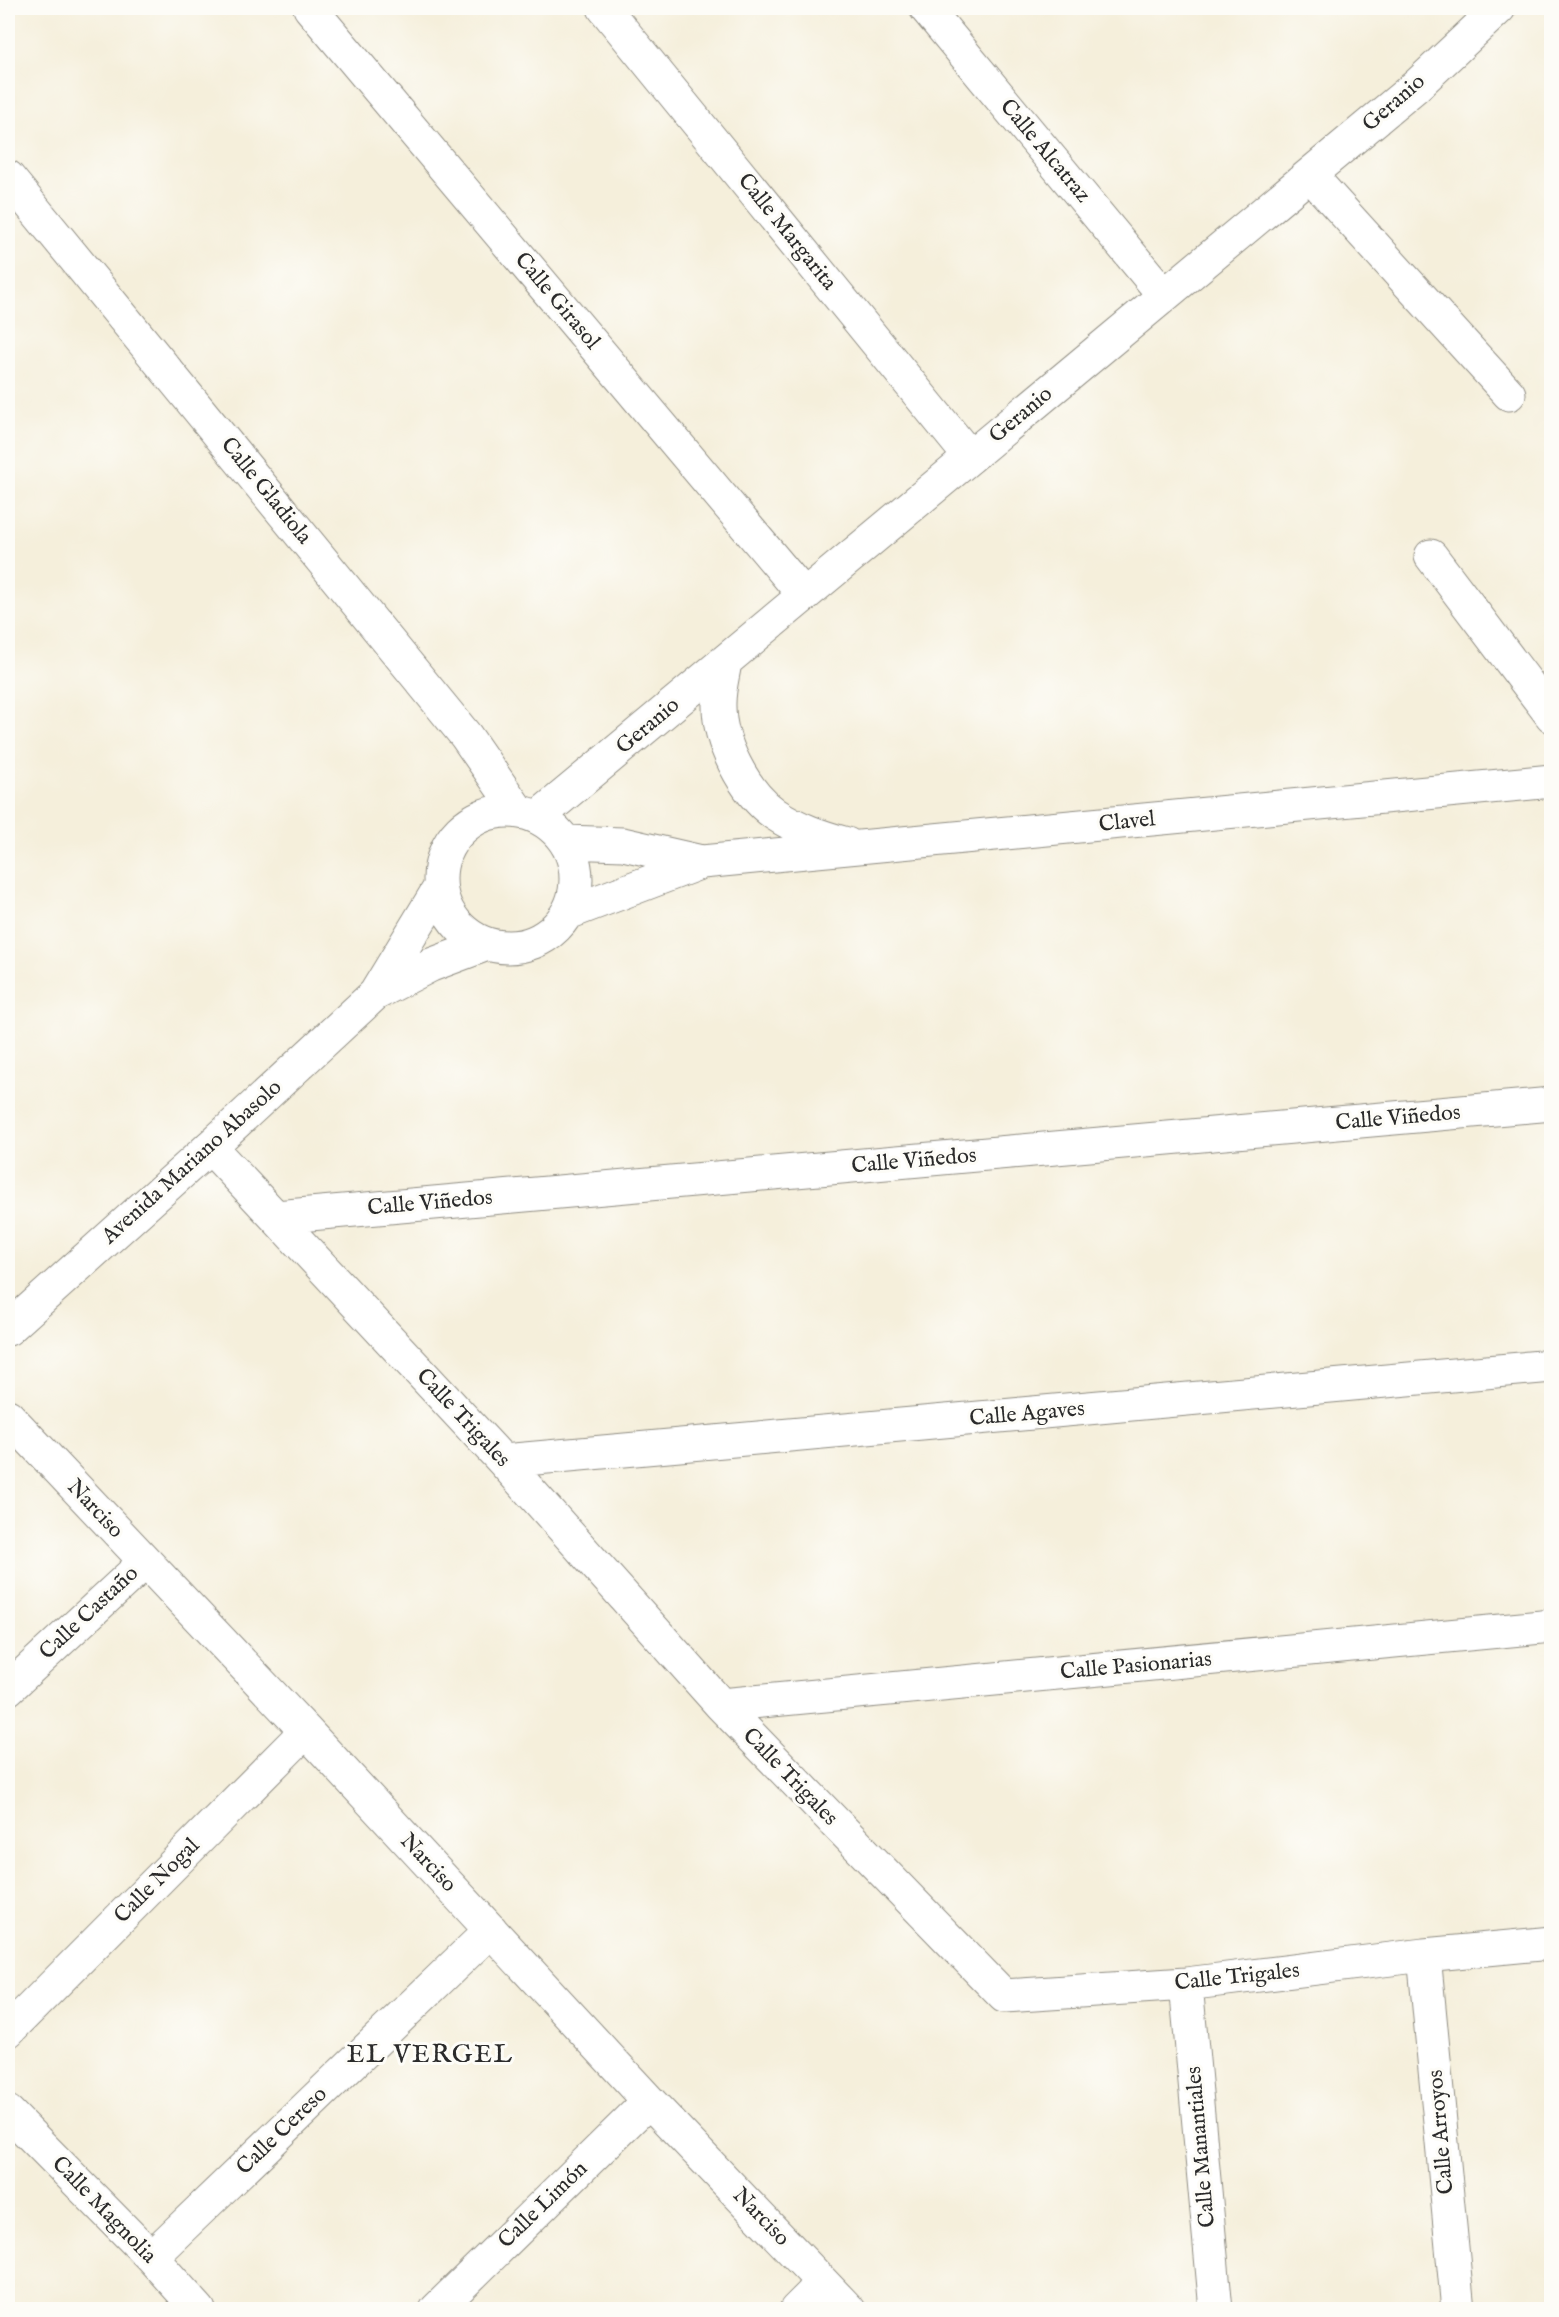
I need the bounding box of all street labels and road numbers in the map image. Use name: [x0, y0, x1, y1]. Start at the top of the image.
street label: Geranio: [1357, 68, 1431, 138]
street label: Calle Alcatraz: [993, 93, 1097, 209]
street label: Calle Margarita: [731, 168, 843, 297]
street label: Calle Girasol: [508, 247, 606, 355]
street label: Geranio: [983, 380, 1059, 450]
street label: Calle Gladiola: [214, 432, 318, 551]
street label: Geranio: [610, 691, 686, 761]
street label: Clavel: [1097, 805, 1157, 839]
street label: Avenida Mariano Abasolo: [95, 1074, 288, 1251]
street label: Calle Viñedos: [1334, 1099, 1462, 1137]
street label: Calle Viñedos: [850, 1142, 978, 1180]
street label: Calle Viñedos: [366, 1184, 494, 1222]
street label: Calle Trigales: [410, 1363, 516, 1473]
street label: Calle Agaves: [968, 1395, 1086, 1433]
street label: Narciso: [61, 1474, 130, 1545]
street label: Calle Castaño: [33, 1560, 145, 1666]
street label: Calle Pasionarias: [1059, 1645, 1213, 1687]
street label: Calle Trigales: [736, 1722, 844, 1832]
street label: Narciso: [394, 1828, 463, 1899]
street label: Calle Nogal: [108, 1832, 206, 1930]
street label: Calle Trigales: [1173, 1957, 1301, 1997]
street label: Calle Manantiales: [1180, 2065, 1222, 2229]
street label: Calle Arroyos: [1422, 2069, 1460, 2195]
street label: Calle Cereso: [231, 2081, 333, 2181]
street label: Calle Magnolia: [46, 2150, 163, 2270]
street label: Calle Limón: [492, 2155, 594, 2255]
street label: Narciso: [726, 2182, 796, 2252]

